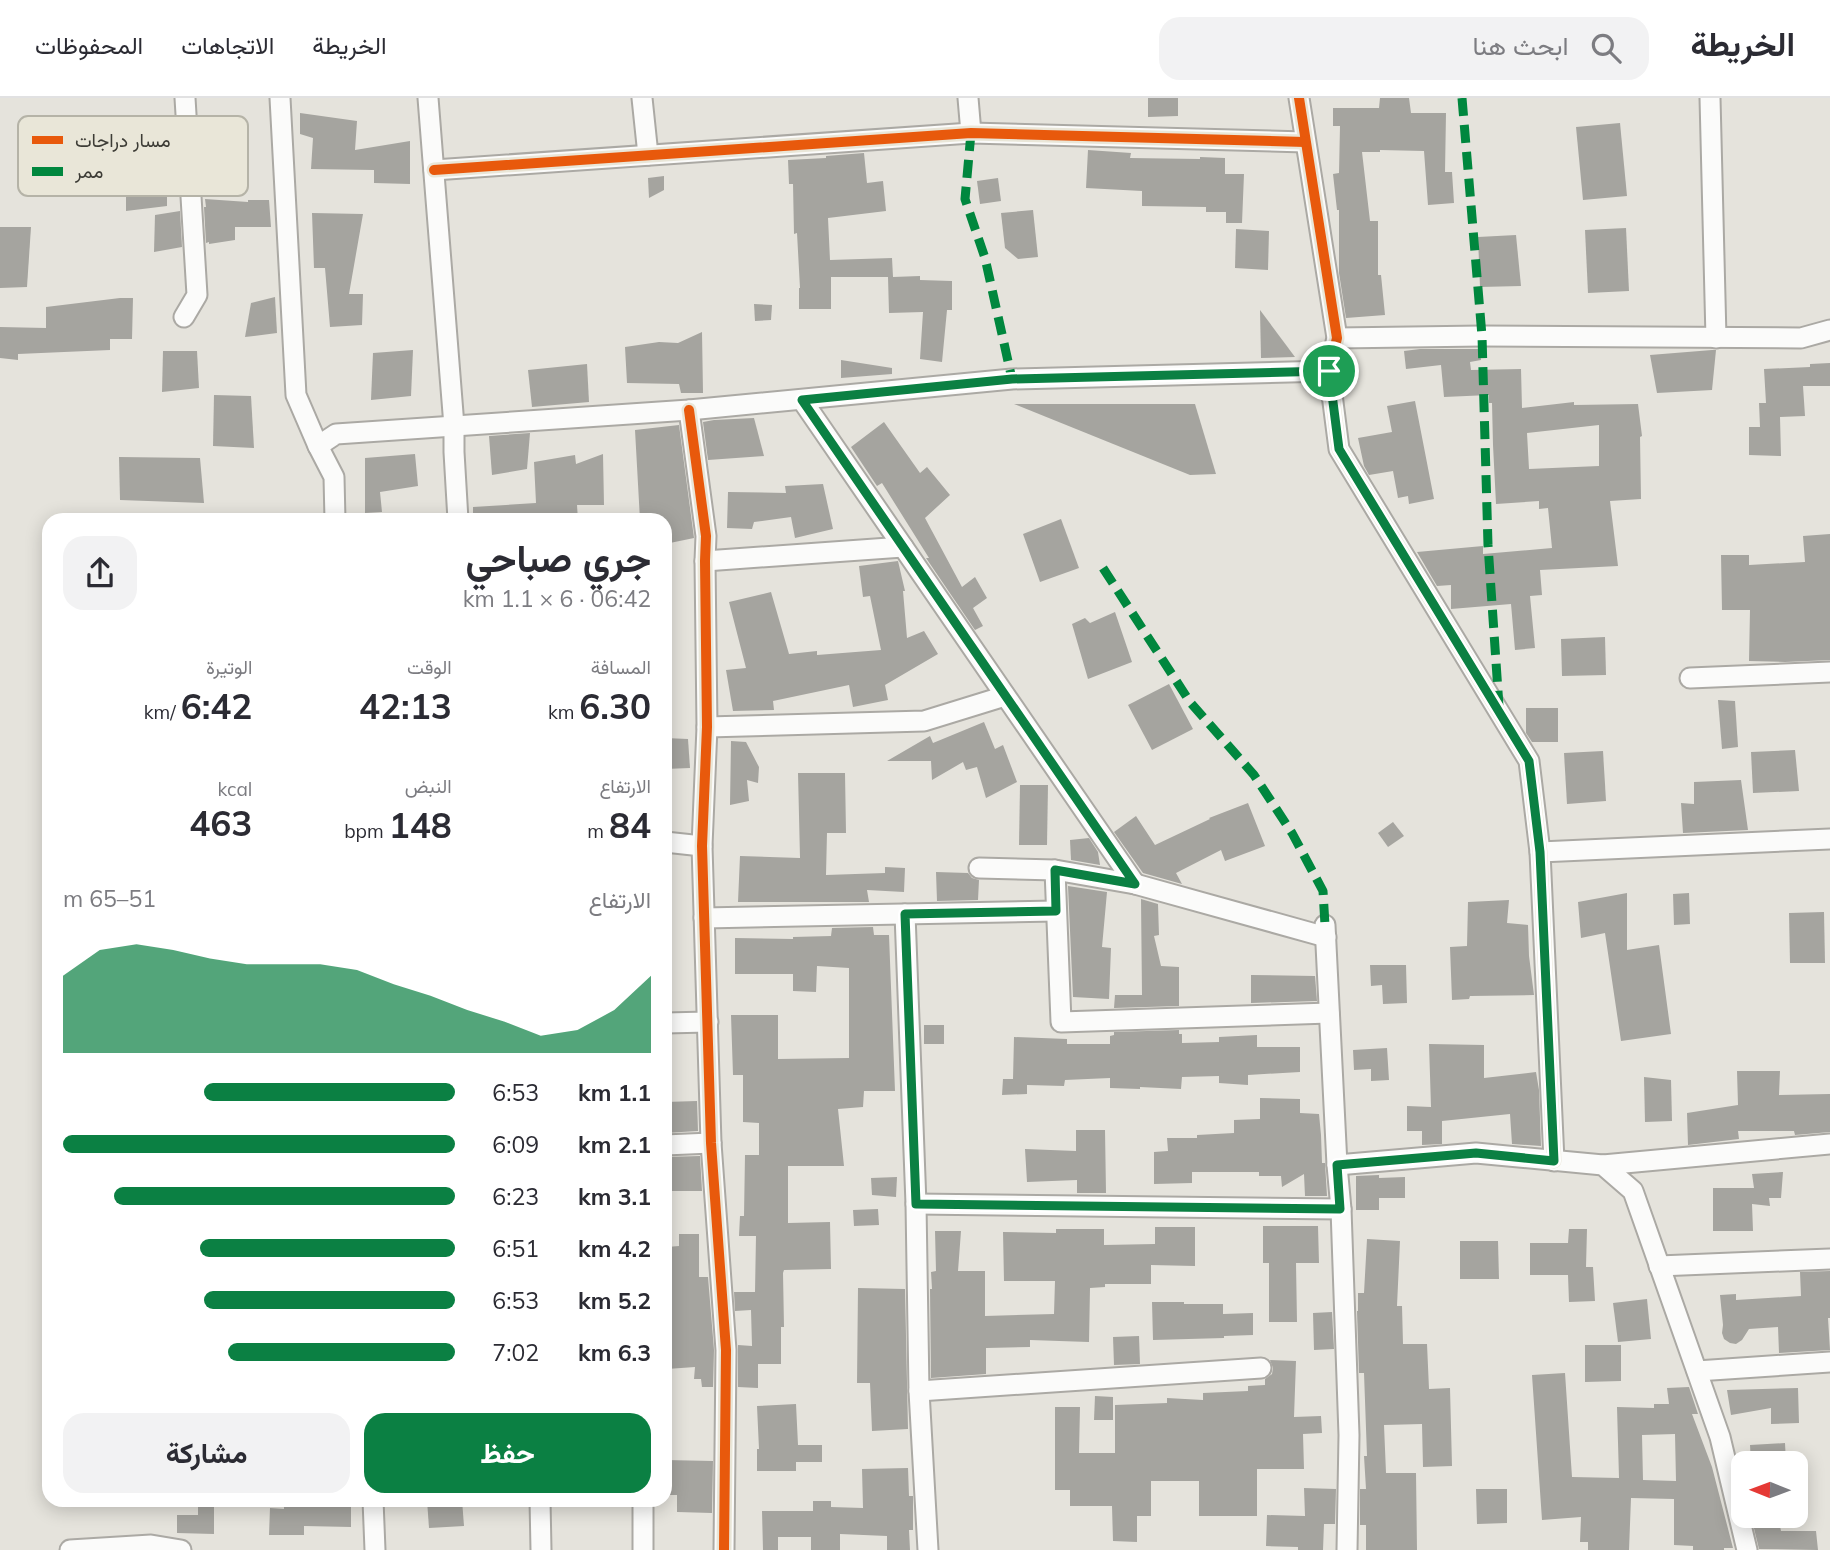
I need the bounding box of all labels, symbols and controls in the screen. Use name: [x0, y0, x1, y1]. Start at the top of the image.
search box: [1159, 17, 1649, 80]
text: الخريطة: [1691, 23, 1795, 64]
text: ابحث هنا: [1473, 29, 1569, 62]
icon: search: [1587, 29, 1625, 67]
text: المحفوظات: [35, 30, 143, 60]
text: الاتجاهات: [181, 30, 274, 60]
text: الخريطة: [312, 30, 387, 60]
legend: [18, 116, 248, 196]
text: مسار دراجات: [75, 128, 171, 152]
text: ممر: [74, 159, 103, 183]
pin: [1299, 341, 1359, 401]
icon: arrive: [1310, 352, 1348, 390]
text: جري صباحي: [466, 534, 651, 582]
button: share: [63, 536, 137, 610]
text: 06:42 · 6 × 1.1 km: [463, 584, 651, 613]
text: الوتيرة: [206, 655, 252, 679]
text: الوقت: [407, 655, 452, 679]
text: المسافة: [591, 655, 651, 679]
text: 6:42: [181, 684, 252, 728]
text: 42:13: [359, 684, 452, 728]
text: 6.30: [579, 684, 651, 728]
text: /km: [144, 700, 181, 724]
text: km: [548, 700, 579, 724]
text: النبض: [405, 774, 452, 798]
text: الارتفاع: [599, 774, 651, 798]
text: kcal: [218, 777, 252, 801]
text: 463: [189, 801, 252, 845]
text: 148: [389, 803, 452, 847]
text: 84: [609, 803, 651, 847]
text: bpm: [344, 819, 389, 843]
text: m: [587, 819, 609, 843]
text: 51–65 m: [63, 884, 156, 913]
text: الارتفاع: [589, 885, 651, 914]
text: 6:53: [492, 1078, 539, 1107]
text: 1.1 km: [578, 1078, 651, 1107]
text: 6:09: [492, 1130, 539, 1159]
text: 2.1 km: [578, 1130, 651, 1159]
text: 6:23: [492, 1182, 539, 1211]
text: 3.1 km: [578, 1182, 651, 1211]
text: 6:51: [492, 1234, 539, 1263]
text: 4.2 km: [578, 1234, 651, 1263]
text: 6:53: [492, 1286, 539, 1315]
text: 5.2 km: [578, 1286, 651, 1315]
text: 7:02: [492, 1338, 539, 1367]
text: 6.3 km: [578, 1338, 651, 1367]
button: مشاركة: [63, 1413, 350, 1493]
button: حفظ: [364, 1413, 651, 1493]
north arrow: [1731, 1451, 1808, 1528]
map controls: [1731, 1451, 1808, 1528]

